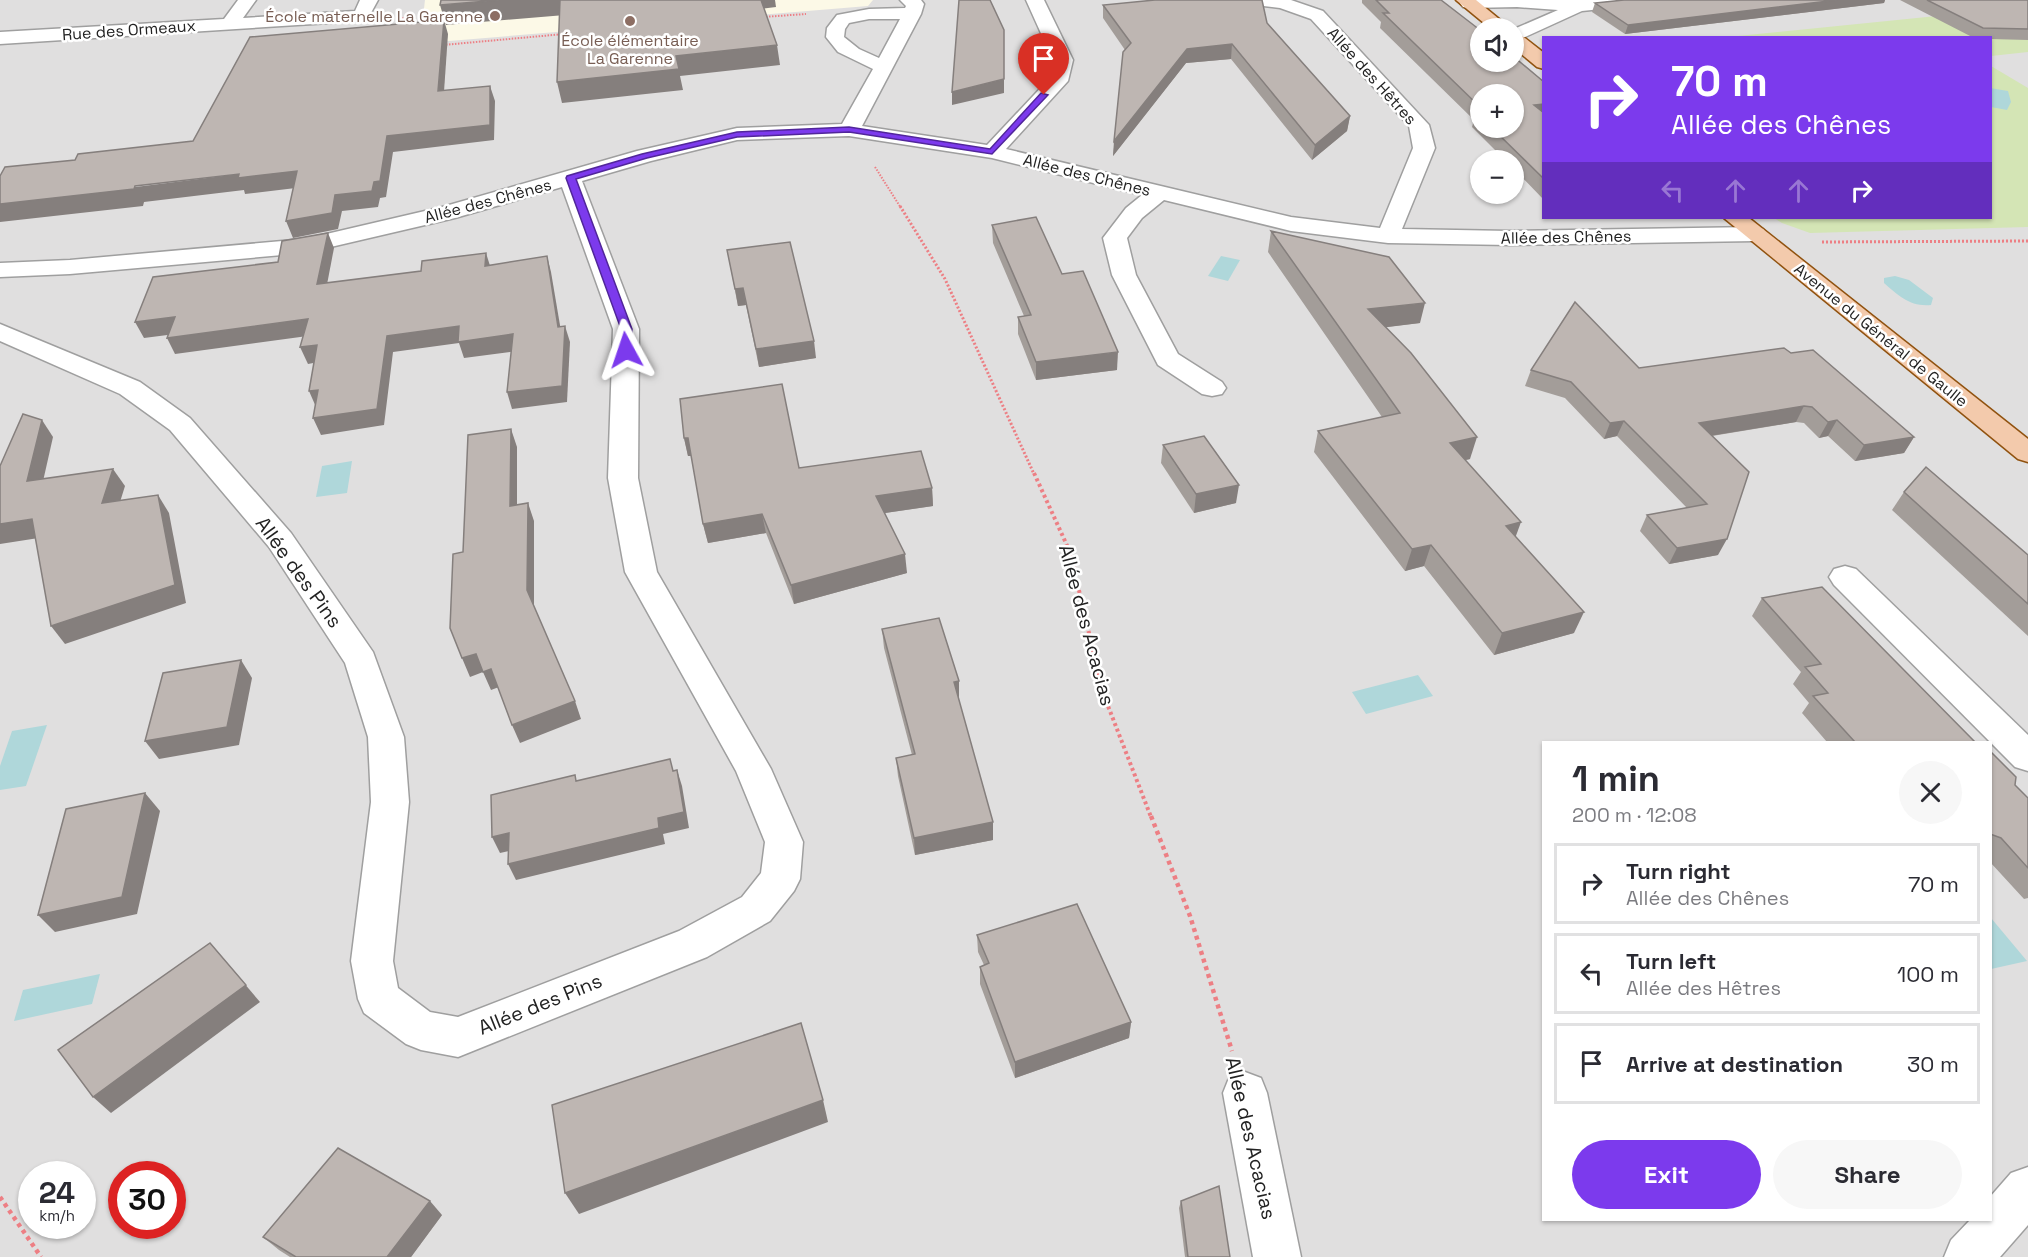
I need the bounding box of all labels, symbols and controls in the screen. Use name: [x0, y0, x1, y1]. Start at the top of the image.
place label: École maternelle La Garenne: [265, 6, 483, 27]
marker: École maternelle La Garenne: [488, 9, 502, 23]
marker: École élémentaire La Garenne: [623, 14, 637, 28]
street label: Rue des Ormeaux: [61, 15, 197, 45]
map controls: [1470, 18, 1524, 204]
button: sound: [1470, 18, 1524, 72]
street label: Allée des Hêtres: [1323, 23, 1421, 129]
place label: École élémentaire La Garenne: [561, 30, 699, 69]
pin: [1018, 33, 1069, 95]
icon: arrive: [1027, 42, 1060, 75]
text: 70 m: [1671, 55, 1768, 108]
icon: right: [1572, 60, 1650, 138]
button: +: [1470, 84, 1524, 138]
text: Allée des Chênes: [1671, 107, 1891, 142]
street label: Allée des Chênes: [1021, 149, 1153, 201]
button: −: [1470, 150, 1524, 204]
street label: Allée des Chênes: [422, 174, 554, 228]
icon: left: [1656, 174, 1689, 207]
icon: ahead: [1719, 174, 1752, 207]
icon: ahead: [1782, 174, 1815, 207]
icon: right: [1845, 174, 1878, 207]
street label: Allée des Chênes: [1501, 225, 1631, 249]
street label: Avenue du Général de Gaulle: [1790, 258, 1972, 412]
position arrow: [594, 318, 658, 382]
street label: Allée des Pins: [250, 511, 348, 633]
street label: Allée des Acacias: [1053, 541, 1121, 709]
text: 1 min: [1572, 756, 1660, 802]
button: close: [1899, 761, 1962, 824]
text: 200 m · 12:08: [1572, 802, 1697, 828]
text: Turn right: [1626, 857, 1731, 885]
icon: right: [1575, 867, 1608, 900]
text: 70 m: [1908, 870, 1959, 898]
text: Allée des Chênes: [1626, 885, 1789, 911]
text: Turn left: [1626, 947, 1716, 975]
icon: left: [1575, 957, 1608, 990]
text: 100 m: [1897, 960, 1959, 988]
street label: Allée des Pins: [474, 967, 606, 1041]
text: Allée des Hêtres: [1626, 975, 1781, 1001]
icon: arrive: [1575, 1047, 1608, 1080]
text: Arrive at destination: [1626, 1050, 1843, 1078]
text: 30 m: [1907, 1050, 1959, 1078]
street label: Allée des Acacias: [1220, 1054, 1282, 1222]
button: Exit: [1572, 1140, 1761, 1209]
button: Share: [1773, 1140, 1962, 1209]
speed limit sign: 30: [108, 1161, 186, 1239]
text: 24: [39, 1173, 75, 1212]
text: km/h: [39, 1206, 75, 1225]

